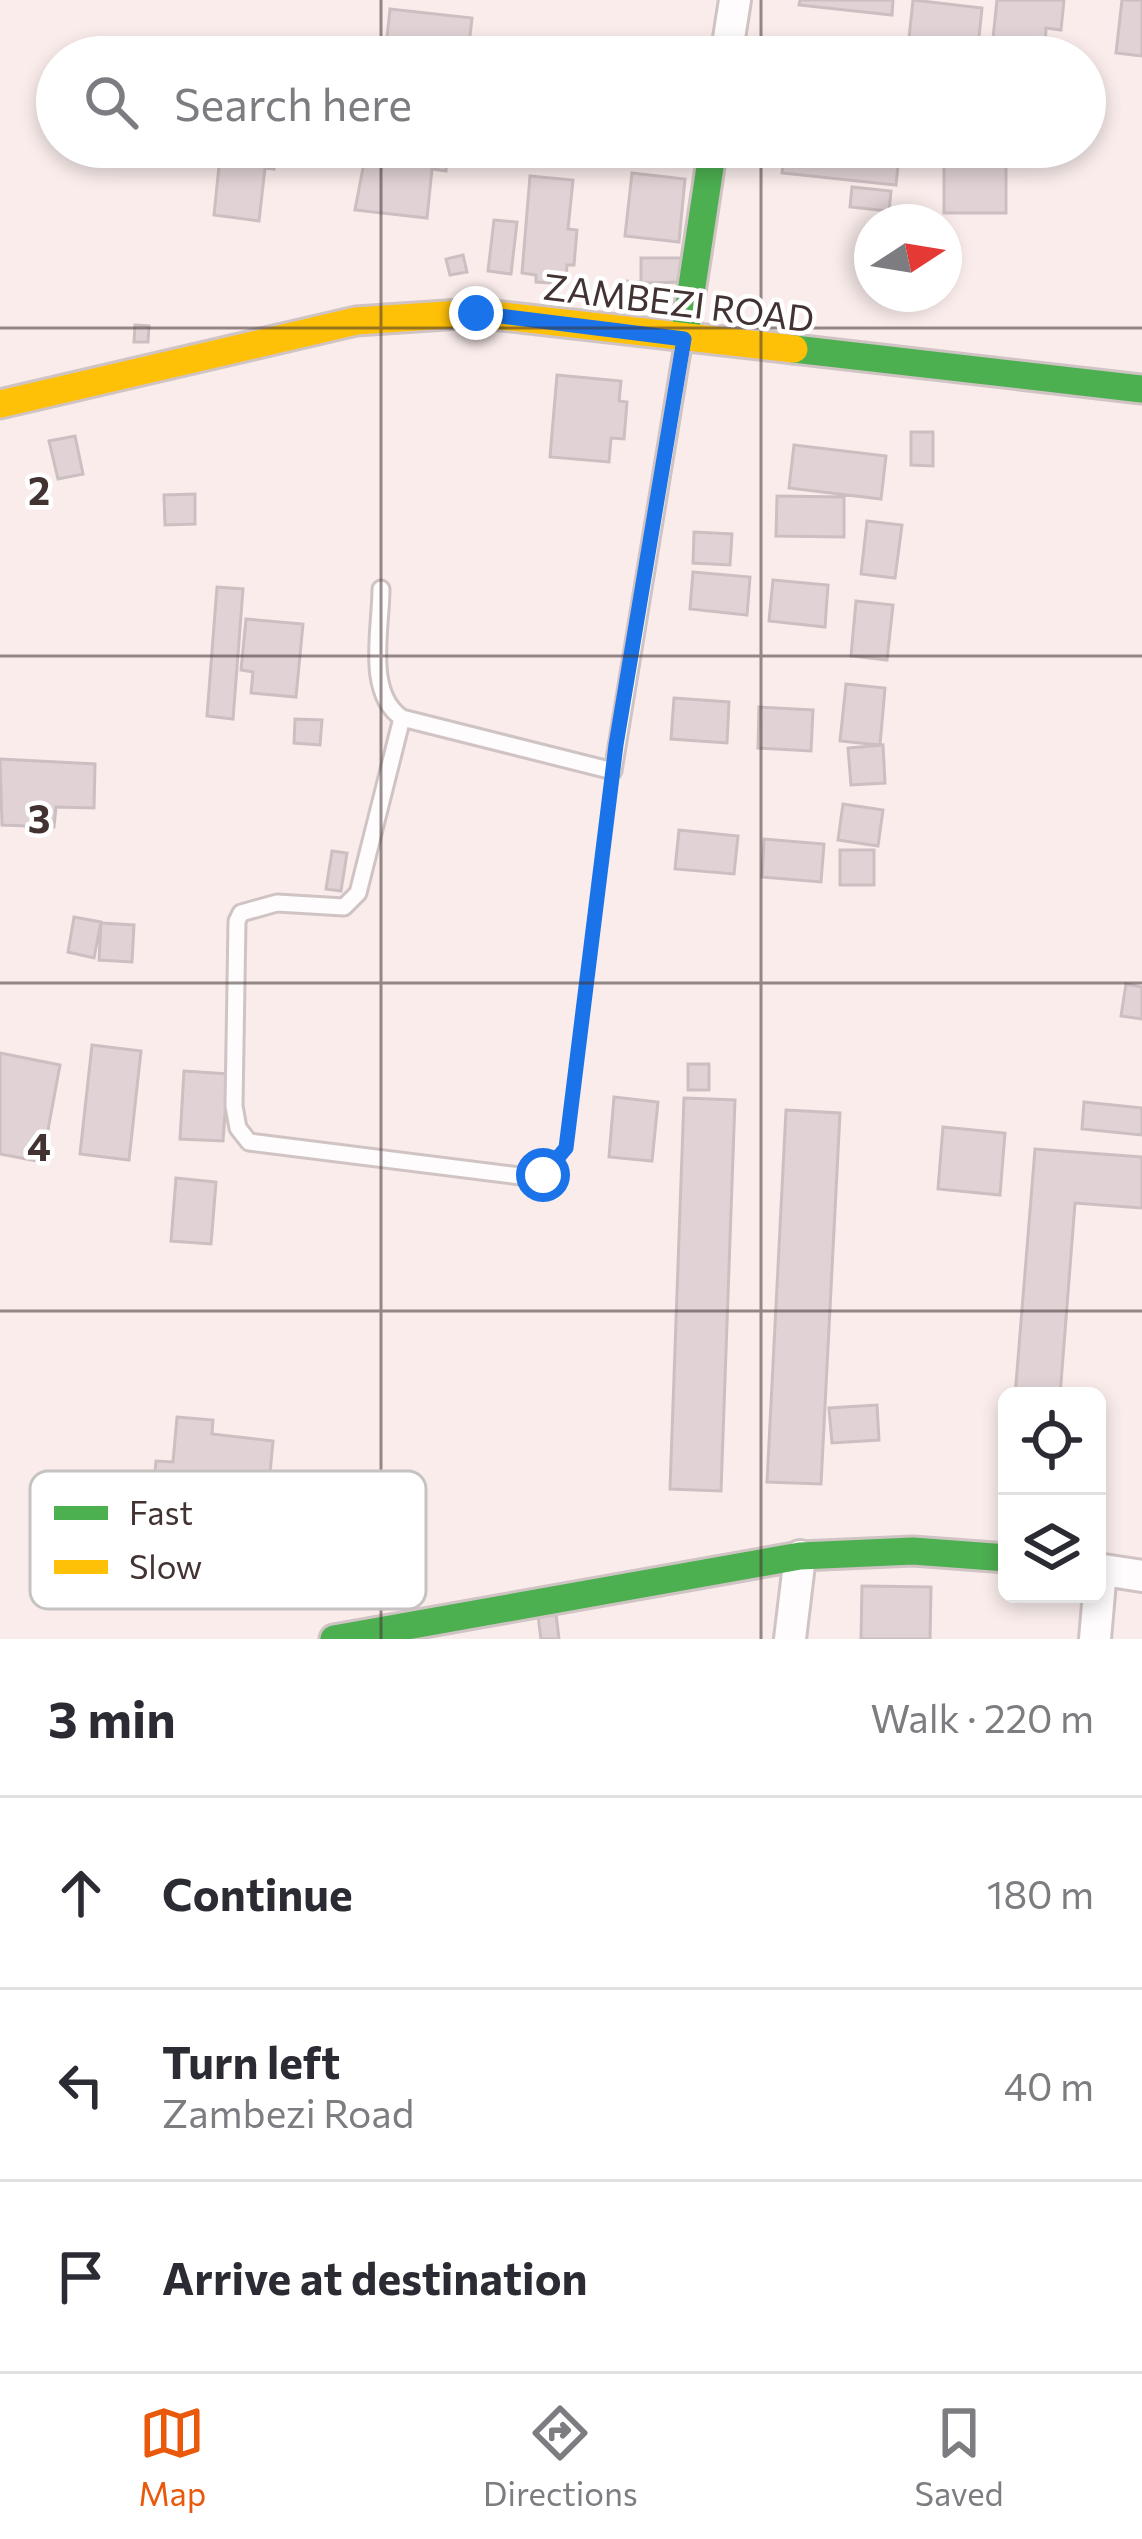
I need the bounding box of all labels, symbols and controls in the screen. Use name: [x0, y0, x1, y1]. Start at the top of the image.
search box: [36, 36, 1106, 168]
icon: search: [78, 69, 144, 135]
text: Search here: [174, 75, 412, 130]
north arrow: [854, 204, 962, 312]
street label: ZAMBEZI ROAD: [541, 263, 817, 339]
route end: [449, 286, 503, 340]
text: 2: [28, 465, 50, 513]
text: 3: [28, 793, 50, 841]
text: 4: [27, 1121, 51, 1169]
route start: [516, 1148, 570, 1202]
map controls: [998, 1387, 1106, 1603]
button: locate: [998, 1387, 1106, 1495]
legend: [30, 1471, 426, 1609]
text: Fast: [129, 1491, 193, 1532]
button: layers: [998, 1495, 1106, 1603]
text: Slow: [129, 1545, 202, 1586]
text: 3 min: [48, 1686, 176, 1749]
text: Walk · 220 m: [871, 1693, 1094, 1741]
icon: ahead: [48, 1860, 114, 1926]
text: Continue: [162, 1865, 353, 1920]
text: 180 m: [987, 1869, 1094, 1917]
text: Turn left: [162, 2033, 340, 2088]
icon: left: [48, 2052, 114, 2118]
text: 40 m: [1004, 2061, 1094, 2109]
text: Zambezi Road: [162, 2088, 414, 2136]
icon: arrive: [48, 2244, 114, 2310]
text: Arrive at destination: [162, 2249, 588, 2304]
tab: Map: [138, 2400, 206, 2513]
tab: Directions: [483, 2400, 638, 2513]
tab: Saved: [915, 2400, 1004, 2513]

